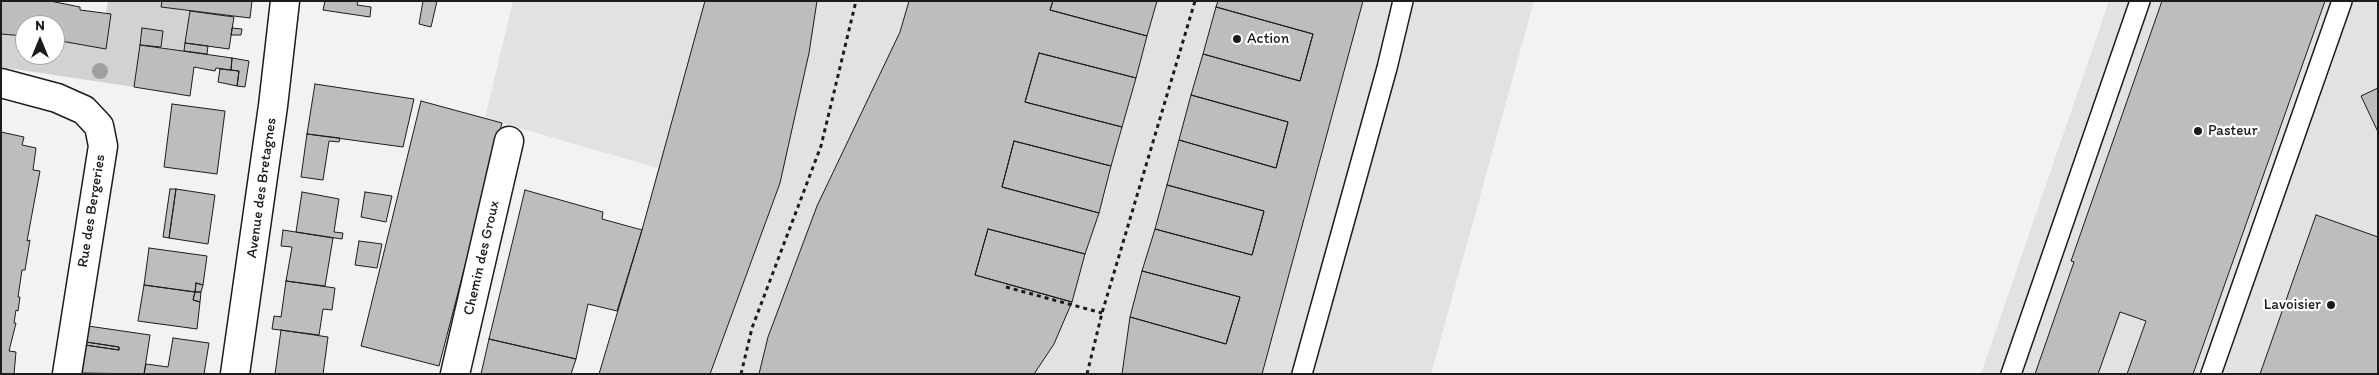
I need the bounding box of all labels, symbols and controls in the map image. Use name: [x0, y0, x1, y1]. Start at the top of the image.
north arrow: [15, 15, 65, 65]
text: N: [35, 17, 45, 34]
place label: Action: [1247, 30, 1289, 48]
marker: Action: [1231, 33, 1243, 45]
street label: Avenue des Bretagnes: [243, 117, 281, 259]
place label: Pasteur: [2208, 122, 2258, 140]
marker: Pasteur: [2192, 125, 2204, 137]
street label: Rue des Bergeries: [74, 153, 110, 269]
street label: Chemin des Groux: [460, 199, 504, 317]
place label: Lavoisier: [2264, 296, 2321, 314]
marker: Lavoisier: [2325, 299, 2337, 311]

